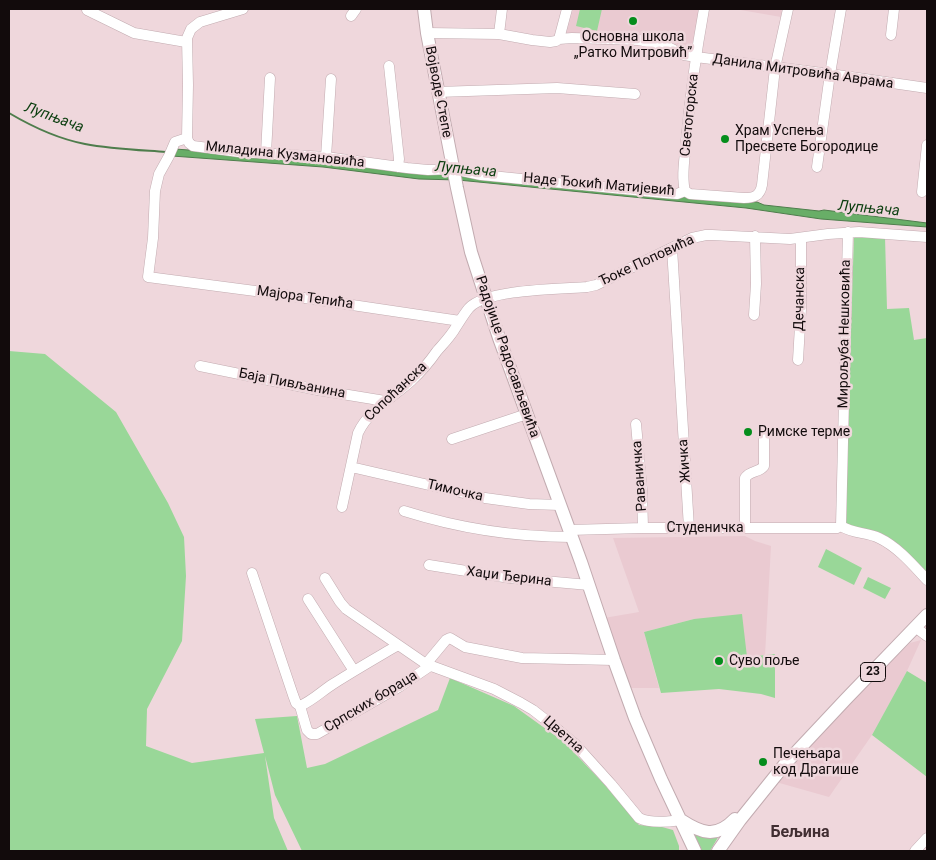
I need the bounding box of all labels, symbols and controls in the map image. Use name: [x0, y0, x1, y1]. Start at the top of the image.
marker: Основна школа „Ратко Митровић”: [627, 15, 639, 27]
place label: Основна школа „Ратко Митровић”: [574, 29, 692, 62]
street label: Војводе Степе: [421, 45, 455, 139]
street label: Данила Митровића Аврама: [712, 51, 894, 93]
street label: Светогорска: [677, 73, 703, 157]
water label: Лупњача: [22, 99, 86, 137]
place label: Храм Успења Пресвете Богородице: [735, 123, 878, 156]
marker: Храм Успења Пресвете Богородице: [719, 133, 731, 145]
street label: Миладина Кузмановића: [205, 138, 365, 172]
water label: Лупњача: [434, 158, 498, 182]
street label: Наде Ђокић Матијевић: [523, 170, 675, 200]
water label: Лупњача: [837, 197, 901, 221]
street label: Ђоке Поповића: [597, 232, 697, 290]
street label: Мирољуба Нешковића: [835, 259, 855, 409]
street label: Дечанска: [791, 267, 809, 331]
street label: Радојице Радосављевића: [471, 274, 543, 440]
street label: Мајора Тепића: [256, 283, 354, 313]
street label: Сопоћанска: [361, 359, 431, 425]
street label: Баја Пивљанина: [237, 365, 347, 403]
place label: Римске терме: [758, 424, 850, 440]
marker: Римске терме: [742, 426, 754, 438]
street label: Жичка: [675, 439, 695, 483]
street label: Раваничка: [629, 440, 651, 512]
street label: Тимочка: [425, 476, 485, 506]
street label: Студеничка: [667, 520, 743, 536]
street label: Хаџи Ђерина: [466, 563, 552, 591]
place label: Суво поље: [729, 653, 799, 669]
marker: Суво поље: [713, 655, 725, 667]
road number: 23: [860, 662, 886, 682]
street label: Српских бораца: [321, 668, 421, 736]
street label: Цветна: [539, 713, 587, 757]
place label: Печењара код Драгише: [773, 746, 859, 779]
marker: Печењара код Драгише: [757, 756, 769, 768]
district label: Бељина: [770, 823, 830, 843]

